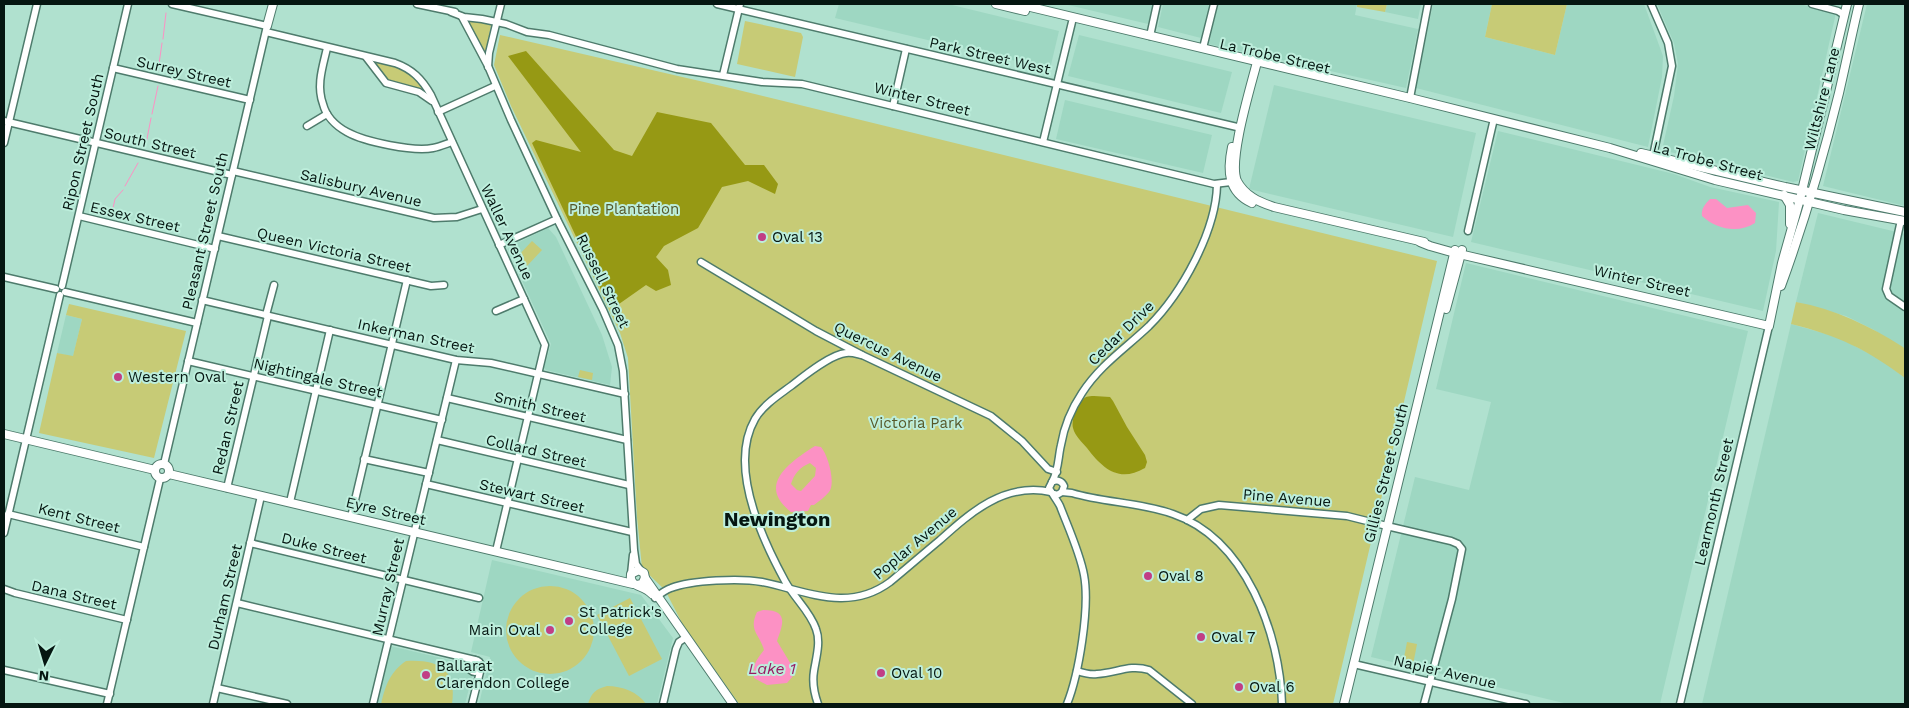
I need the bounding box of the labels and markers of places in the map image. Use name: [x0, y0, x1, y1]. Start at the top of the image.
place label: Oval 13: [772, 228, 823, 246]
marker: Oval 13: [756, 231, 768, 243]
place label: Western Oval: [128, 368, 226, 386]
marker: Western Oval: [112, 371, 124, 383]
place label: Oval 8: [1158, 567, 1204, 585]
marker: Oval 8: [1142, 570, 1154, 582]
place label: St Patrick's College: [579, 603, 662, 638]
marker: St Patrick's College: [563, 615, 575, 627]
place label: Main Oval: [468, 621, 540, 639]
marker: Main Oval: [544, 624, 556, 636]
place label: Oval 7: [1211, 628, 1255, 646]
marker: Oval 7: [1195, 631, 1207, 643]
place label: Ballarat Clarendon College: [436, 657, 570, 692]
place label: Oval 10: [891, 664, 942, 682]
marker: Oval 10: [875, 667, 887, 679]
marker: Ballarat Clarendon College: [420, 669, 432, 681]
place label: Oval 6: [1249, 678, 1295, 696]
marker: Oval 6: [1233, 681, 1245, 693]

